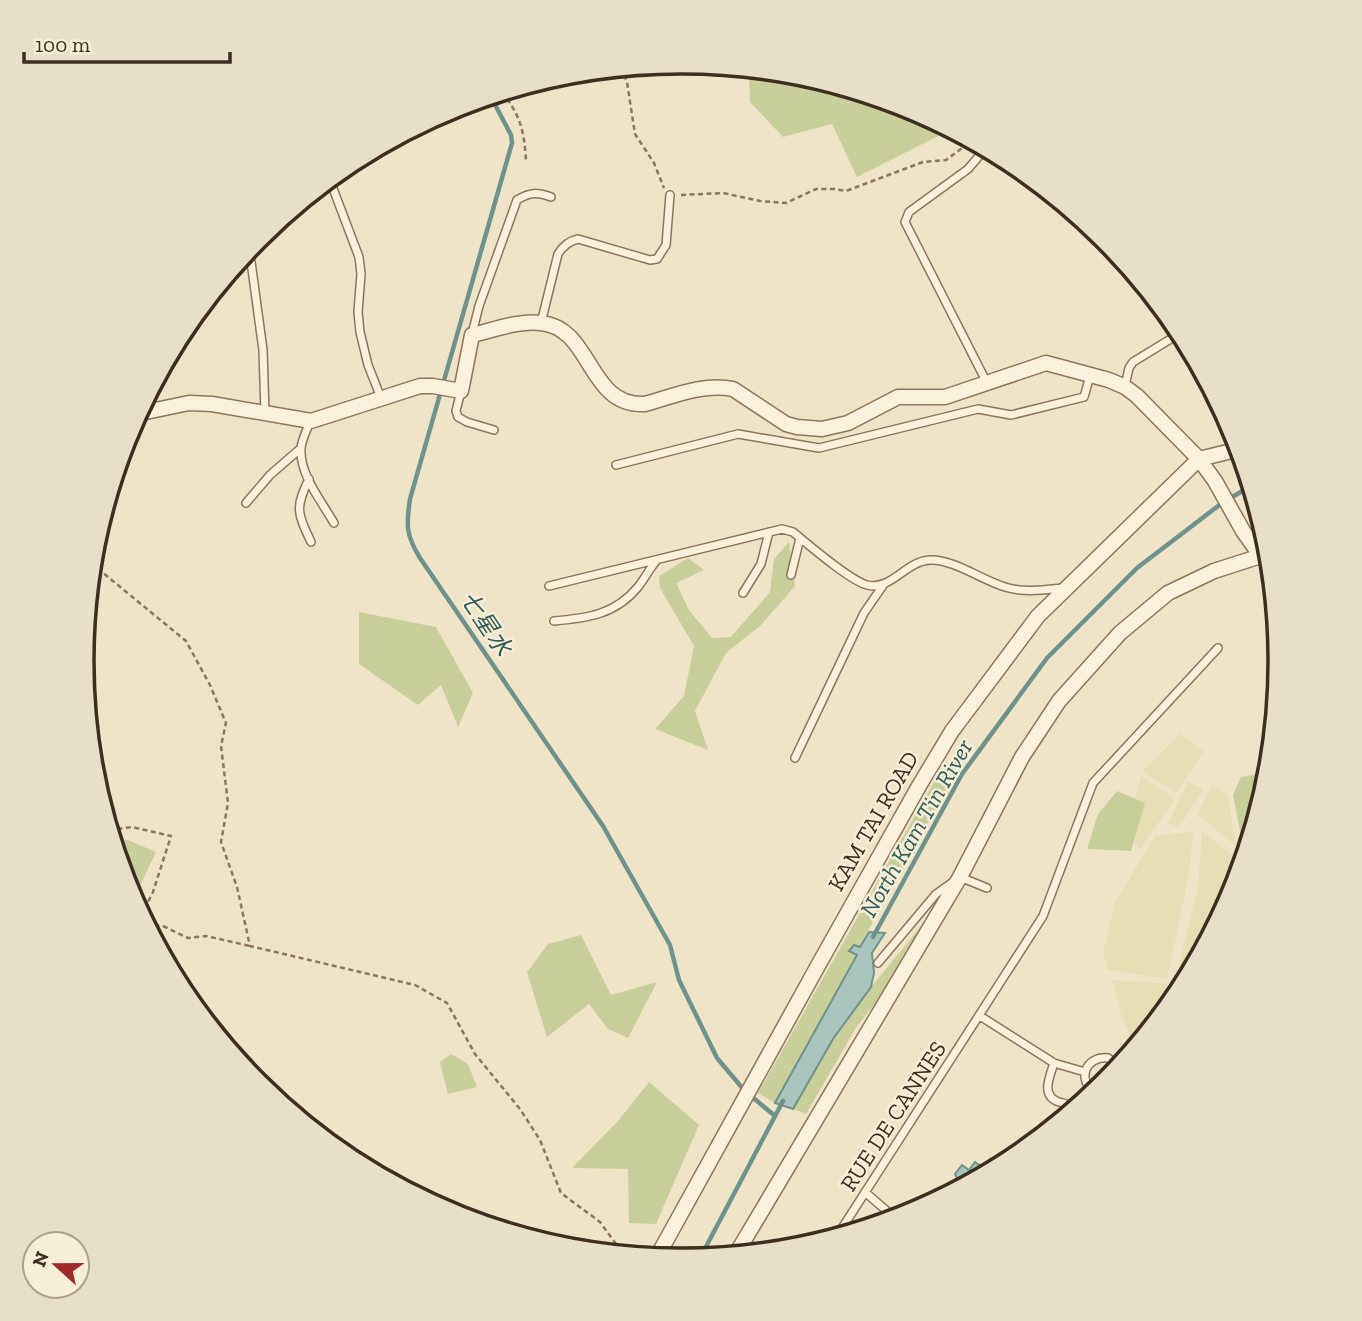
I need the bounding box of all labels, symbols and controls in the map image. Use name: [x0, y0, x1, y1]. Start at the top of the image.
scale bar: [24, 21, 231, 65]
text: 100 m: [35, 32, 90, 57]
water label: 七星水: [454, 585, 519, 662]
water label: North Kam Tin River: [853, 733, 979, 922]
street label: KAM TAI ROAD: [822, 746, 924, 896]
street label: RUE DE CANNES: [834, 1036, 952, 1196]
north arrow: [21, 1230, 91, 1300]
text: N: [27, 1248, 54, 1270]

